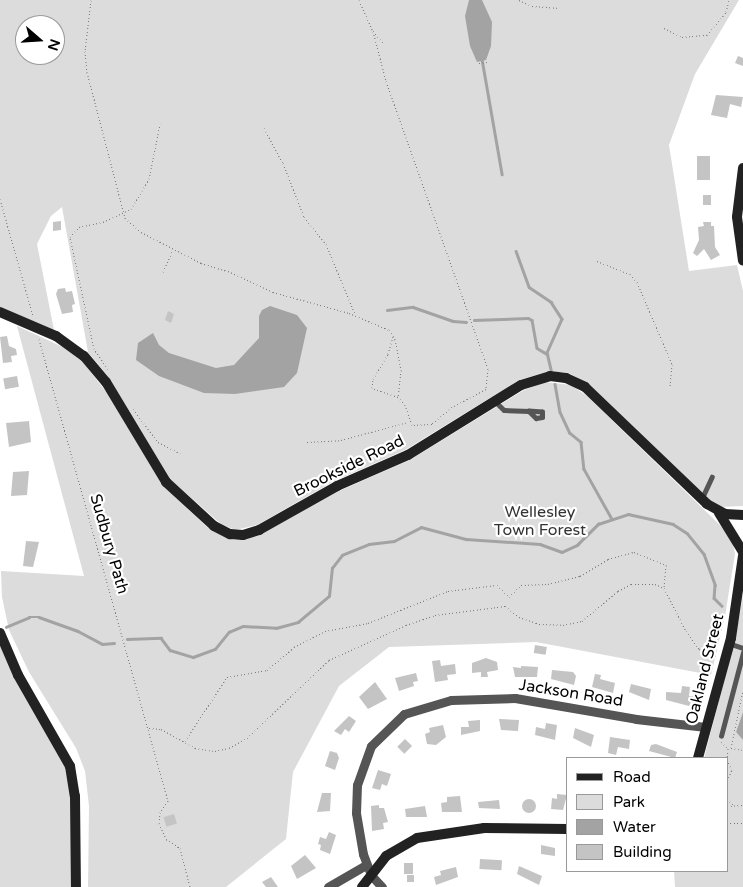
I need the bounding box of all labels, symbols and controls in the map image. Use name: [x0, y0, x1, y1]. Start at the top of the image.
north arrow: [15, 15, 65, 65]
text: N: [44, 37, 64, 53]
street label: Brookside Road: [291, 431, 407, 501]
street label: Sudbury Path: [86, 492, 132, 596]
park label: Wellesley Town Forest: [494, 502, 586, 540]
street label: Oakland Street: [682, 612, 728, 726]
street label: Jackson Road: [518, 675, 624, 711]
legend: [566, 757, 728, 872]
text: Road: [613, 768, 651, 786]
text: Park: [613, 793, 645, 811]
text: Water: [613, 818, 656, 836]
text: Building: [613, 843, 672, 861]

